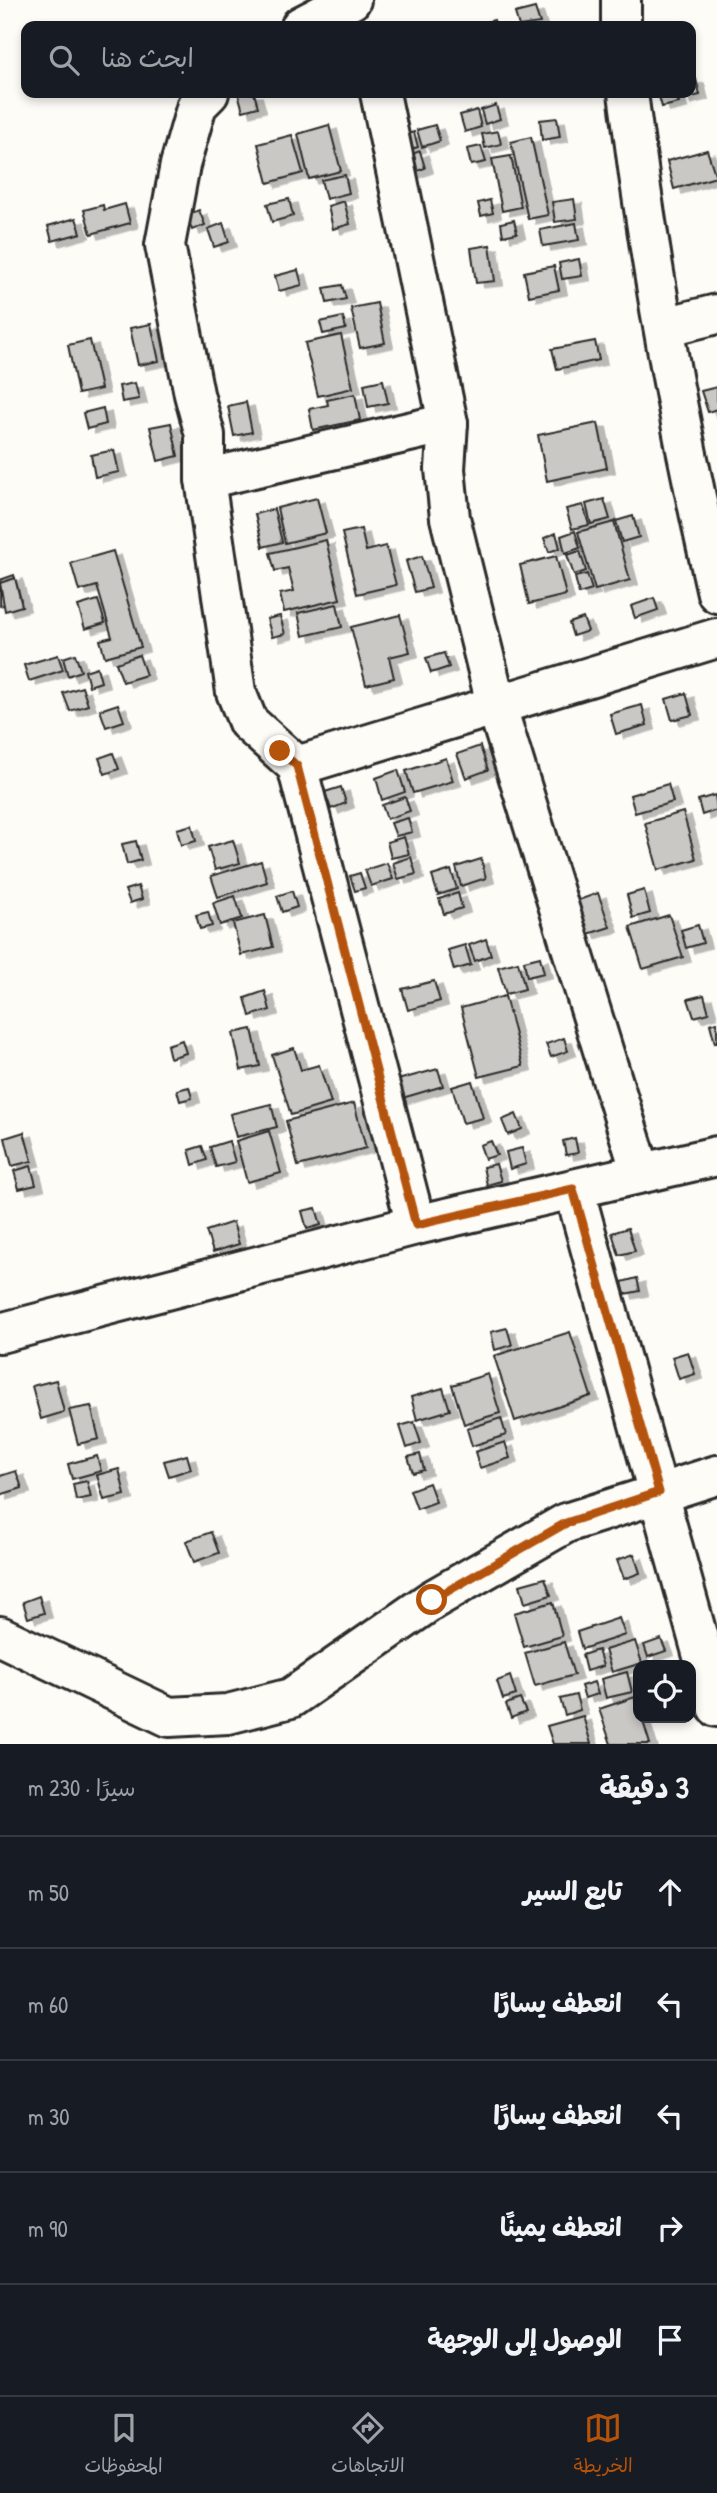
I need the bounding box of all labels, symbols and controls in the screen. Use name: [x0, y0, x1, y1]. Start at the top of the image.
search box: [21, 21, 696, 98]
text: ابحث هنا: [101, 40, 194, 75]
icon: search: [45, 41, 83, 79]
route end: [264, 735, 295, 766]
route start: [416, 1584, 447, 1615]
map controls: [633, 1660, 696, 1723]
button: locate: [633, 1660, 696, 1723]
text: 3 دقيقة: [599, 1767, 689, 1807]
text: سيرًا · 230 m: [28, 1772, 136, 1803]
text: تابع السير: [523, 1873, 622, 1908]
icon: ahead: [651, 1873, 689, 1911]
text: 50 m: [28, 1877, 69, 1908]
text: انعطف يسارًا: [493, 1985, 622, 2020]
icon: left: [651, 1985, 689, 2023]
text: 60 m: [28, 1989, 68, 2020]
text: انعطف يسارًا: [493, 2097, 622, 2132]
icon: left: [651, 2097, 689, 2135]
text: 30 m: [28, 2101, 70, 2132]
text: انعطف يمينًا: [500, 2209, 622, 2244]
icon: right: [651, 2209, 689, 2247]
text: 90 m: [28, 2213, 68, 2244]
text: الوصول إلى الوجهة: [427, 2321, 622, 2356]
icon: arrive: [651, 2321, 689, 2359]
tab: المحفوظات: [84, 2409, 163, 2482]
tab: الاتجاهات: [331, 2409, 405, 2482]
tab: الخريطة: [573, 2409, 633, 2482]

